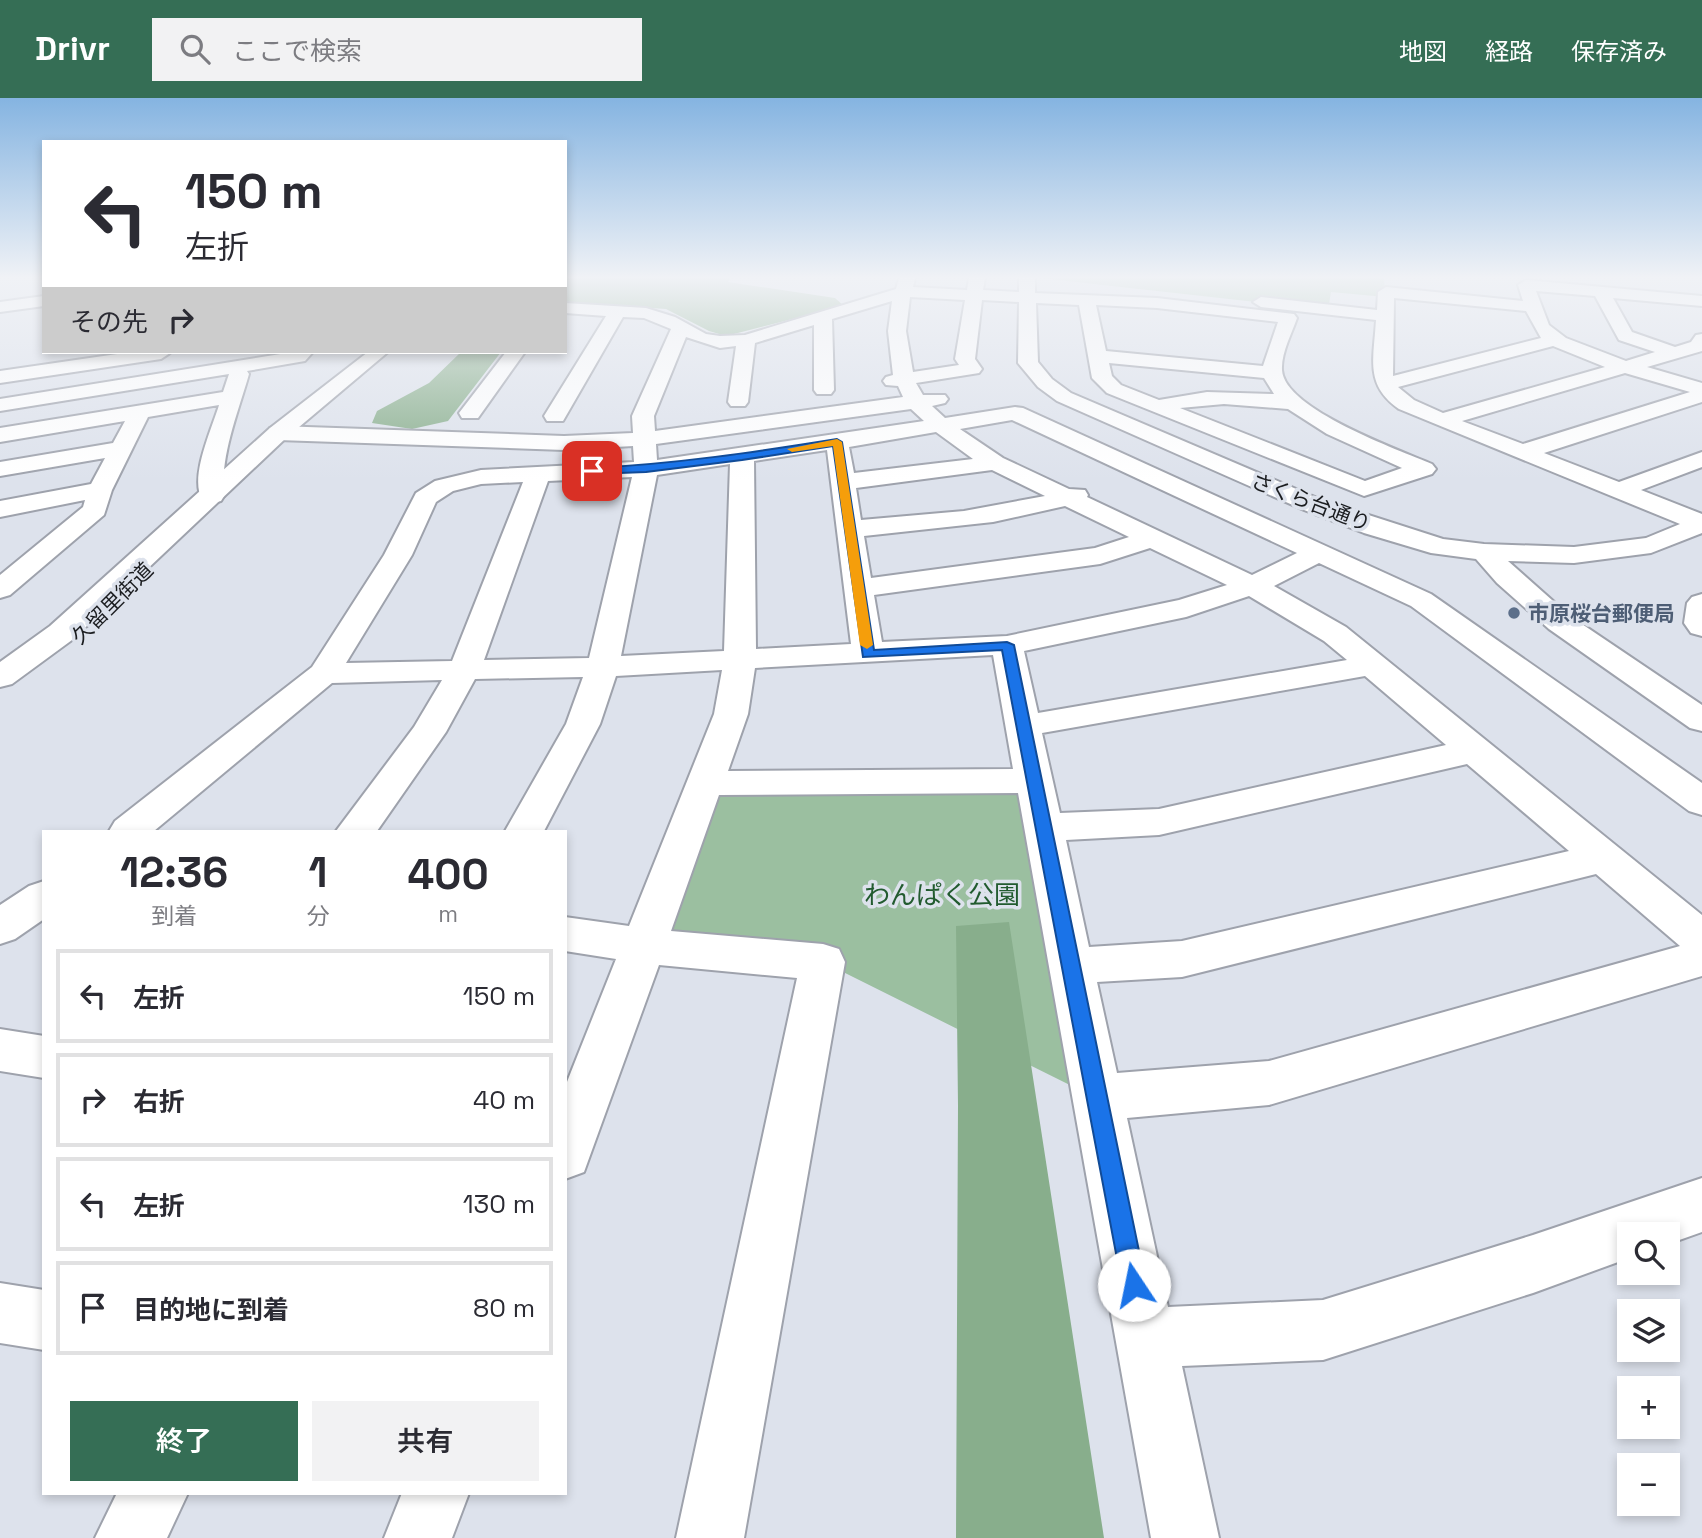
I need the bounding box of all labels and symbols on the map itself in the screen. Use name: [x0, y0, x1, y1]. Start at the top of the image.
pin: [562, 441, 622, 501]
street label: さくら台通り: [1247, 467, 1375, 537]
street label: 久留里街道: [65, 556, 159, 650]
place label: 市原桜台郵便局: [1528, 600, 1675, 627]
marker: 市原桜台郵便局: [1506, 605, 1522, 621]
park label: わんぱく公園: [864, 878, 1020, 912]
position arrow: [1097, 1248, 1171, 1322]

